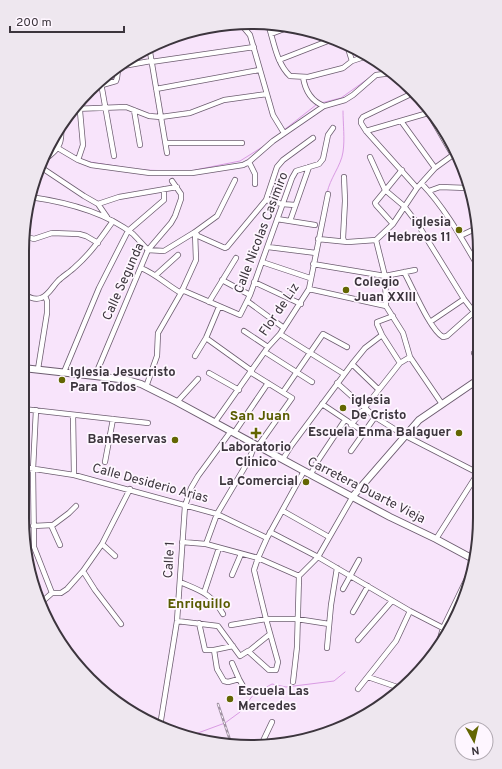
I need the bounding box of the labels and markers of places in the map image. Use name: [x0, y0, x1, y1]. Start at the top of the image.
place label: iglesia Hebreos 11: [387, 215, 451, 246]
marker: iglesia Hebreos 11: [454, 225, 464, 235]
place label: Colegio Juan XXIII: [354, 275, 416, 306]
marker: Colegio Juan XXIII: [341, 285, 351, 295]
place label: Iglesia Jesucristo Para Todos: [70, 365, 176, 396]
marker: Iglesia Jesucristo Para Todos: [57, 375, 67, 385]
place label: iglesia De Cristo: [351, 393, 406, 424]
marker: iglesia De Cristo: [338, 403, 348, 413]
place label: Escuela Enma Balaguer: [308, 425, 452, 441]
marker: Laboratorio Clinico: [250, 427, 262, 439]
marker: Escuela Enma Balaguer: [454, 428, 464, 438]
place label: BanReservas: [88, 432, 167, 448]
marker: BanReservas: [170, 435, 180, 445]
place label: Laboratorio Clinico: [221, 440, 291, 471]
place label: La Comercial: [219, 474, 298, 490]
marker: La Comercial: [301, 477, 311, 487]
place label: Escuela Las Mercedes: [238, 684, 309, 715]
marker: Escuela Las Mercedes: [225, 694, 235, 704]

